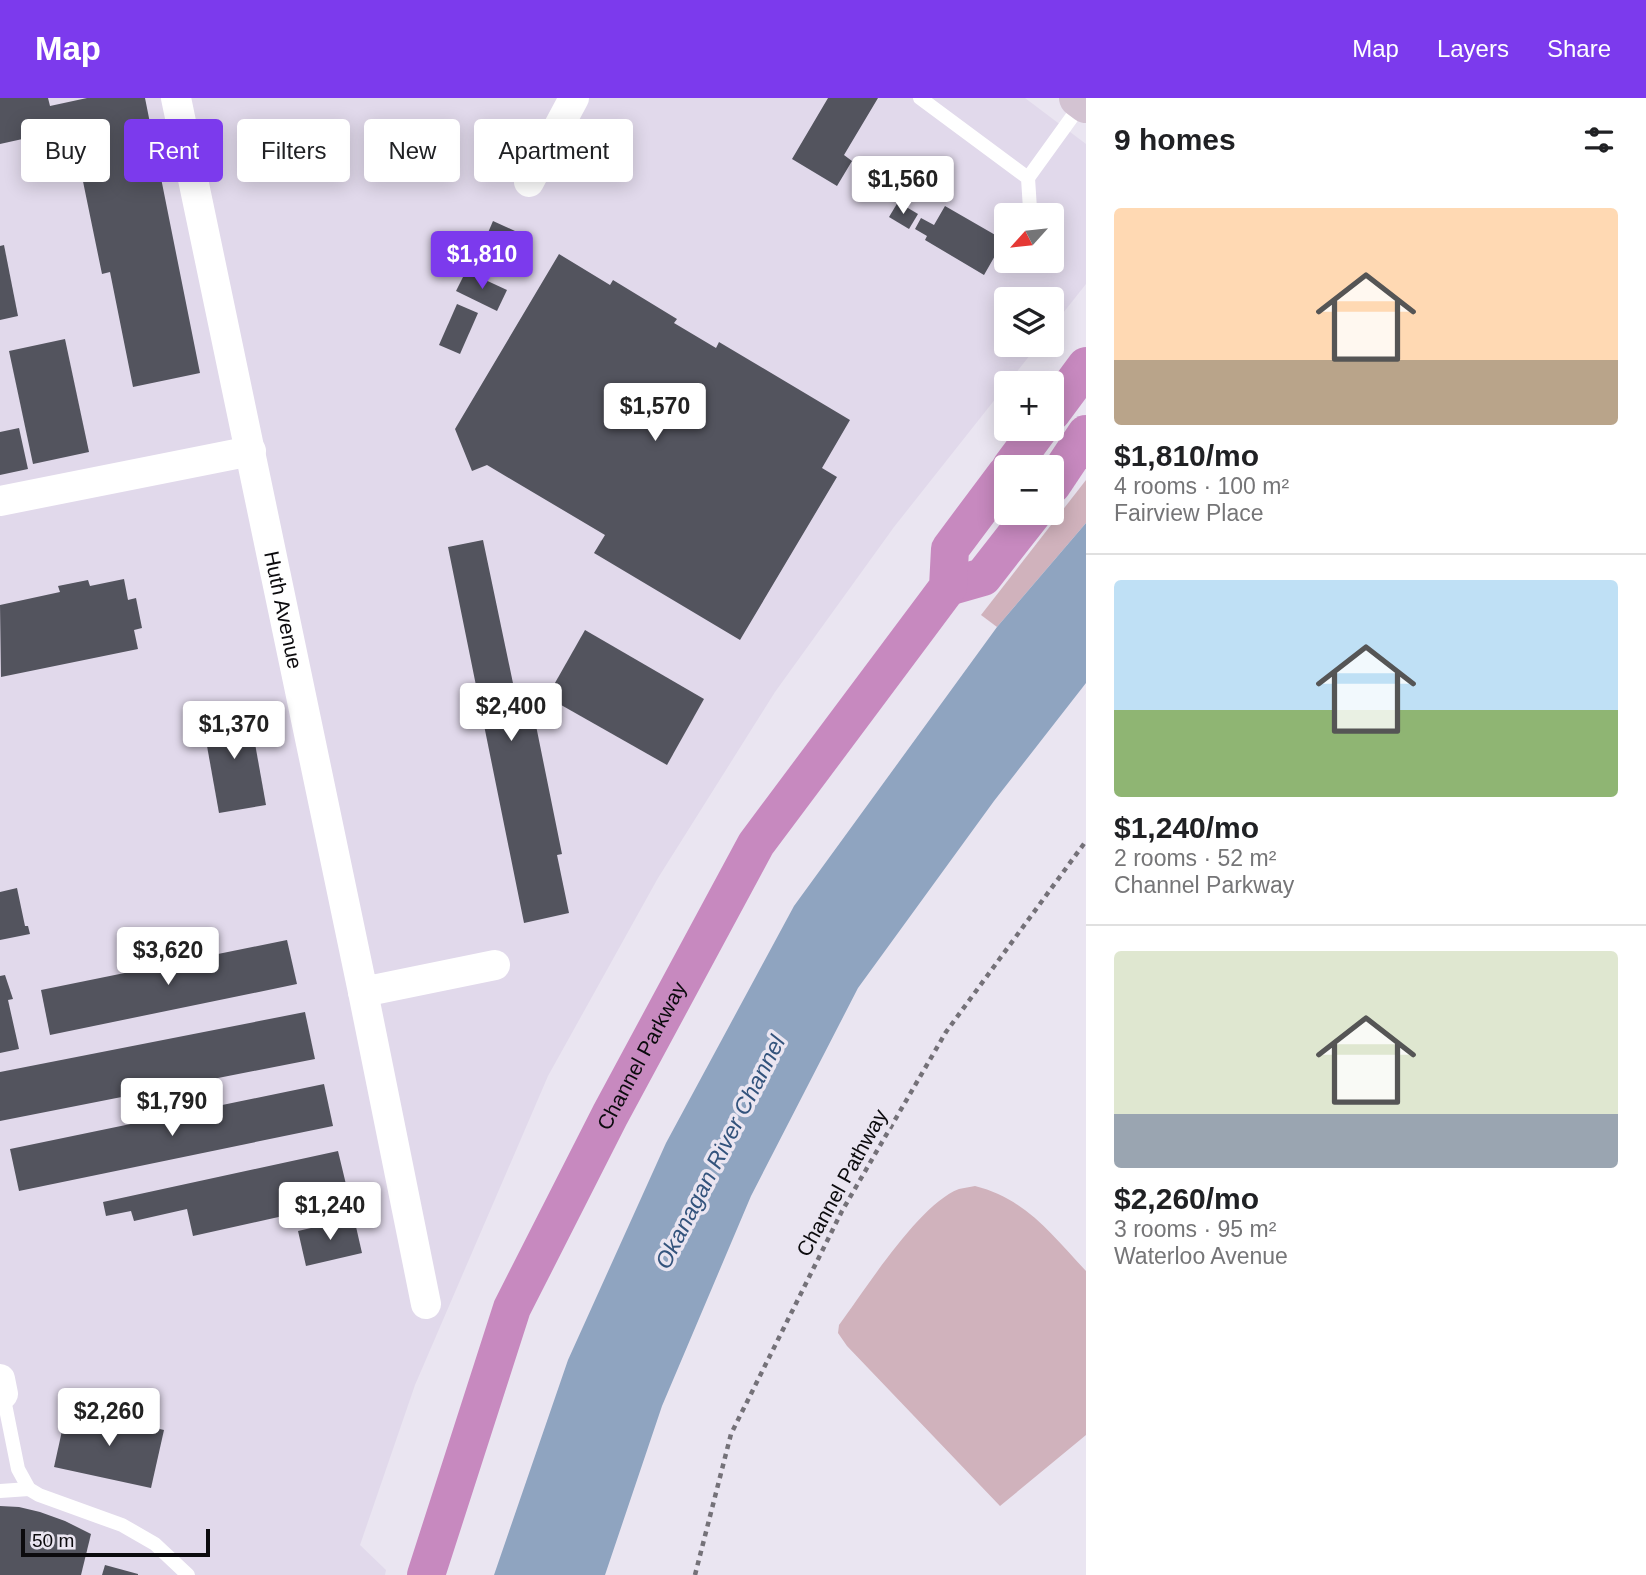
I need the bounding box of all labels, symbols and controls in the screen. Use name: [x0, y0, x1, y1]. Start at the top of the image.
text: Map: [35, 30, 101, 67]
text: Map: [1352, 35, 1399, 62]
text: Layers: [1437, 35, 1509, 62]
text: Share: [1547, 35, 1611, 62]
chip: Buy: [21, 119, 110, 182]
chip: Rent: [124, 119, 223, 182]
chip: Filters: [237, 119, 350, 182]
chip: New: [364, 119, 460, 182]
chip: Apartment: [474, 119, 633, 182]
icon: filters: [1580, 121, 1618, 159]
text: 9 homes: [1114, 123, 1236, 156]
pin: $1,560: [846, 156, 960, 216]
text: $1,560: [868, 166, 938, 192]
north arrow: [994, 203, 1064, 273]
map controls: [994, 203, 1064, 525]
pin: $1,810: [425, 232, 539, 291]
text: $1,810: [447, 241, 517, 267]
icon: home: [1303, 254, 1429, 380]
button: layers: [994, 287, 1064, 357]
button: +: [994, 371, 1064, 441]
pin: $1,570: [598, 384, 712, 443]
text: $1,570: [620, 393, 690, 419]
text: $1,810/mo: [1114, 439, 1259, 472]
button: −: [994, 455, 1064, 525]
text: 4 rooms · 100 m²: [1114, 473, 1289, 499]
text: Fairview Place: [1114, 500, 1264, 526]
street label: Huth Avenue: [260, 549, 307, 671]
icon: home: [1303, 626, 1429, 752]
pin: $2,400: [454, 684, 568, 743]
text: $2,400: [476, 693, 546, 719]
pin: $1,370: [177, 702, 291, 761]
text: $1,370: [199, 711, 269, 737]
text: $1,240/mo: [1114, 811, 1259, 844]
text: 2 rooms · 52 m²: [1114, 845, 1276, 871]
text: Channel Parkway: [1114, 872, 1294, 898]
pin: $3,620: [111, 928, 225, 987]
text: $3,620: [133, 937, 203, 963]
street label: Channel Parkway: [592, 977, 691, 1134]
icon: home: [1303, 997, 1429, 1123]
water label: Okanagan River Channel: [650, 1030, 791, 1273]
pin: $1,790: [115, 1079, 229, 1138]
text: $1,790: [137, 1088, 207, 1114]
street label: Channel Pathway: [792, 1105, 892, 1260]
pin: $1,240: [273, 1182, 387, 1242]
text: $2,260/mo: [1114, 1182, 1259, 1215]
text: $1,240: [295, 1192, 365, 1218]
text: 3 rooms · 95 m²: [1114, 1216, 1276, 1242]
text: Waterloo Avenue: [1114, 1243, 1288, 1269]
pin: $2,260: [52, 1388, 166, 1448]
text: $2,260: [74, 1398, 144, 1424]
scale bar: [21, 1526, 210, 1558]
text: 50 m: [32, 1530, 74, 1551]

